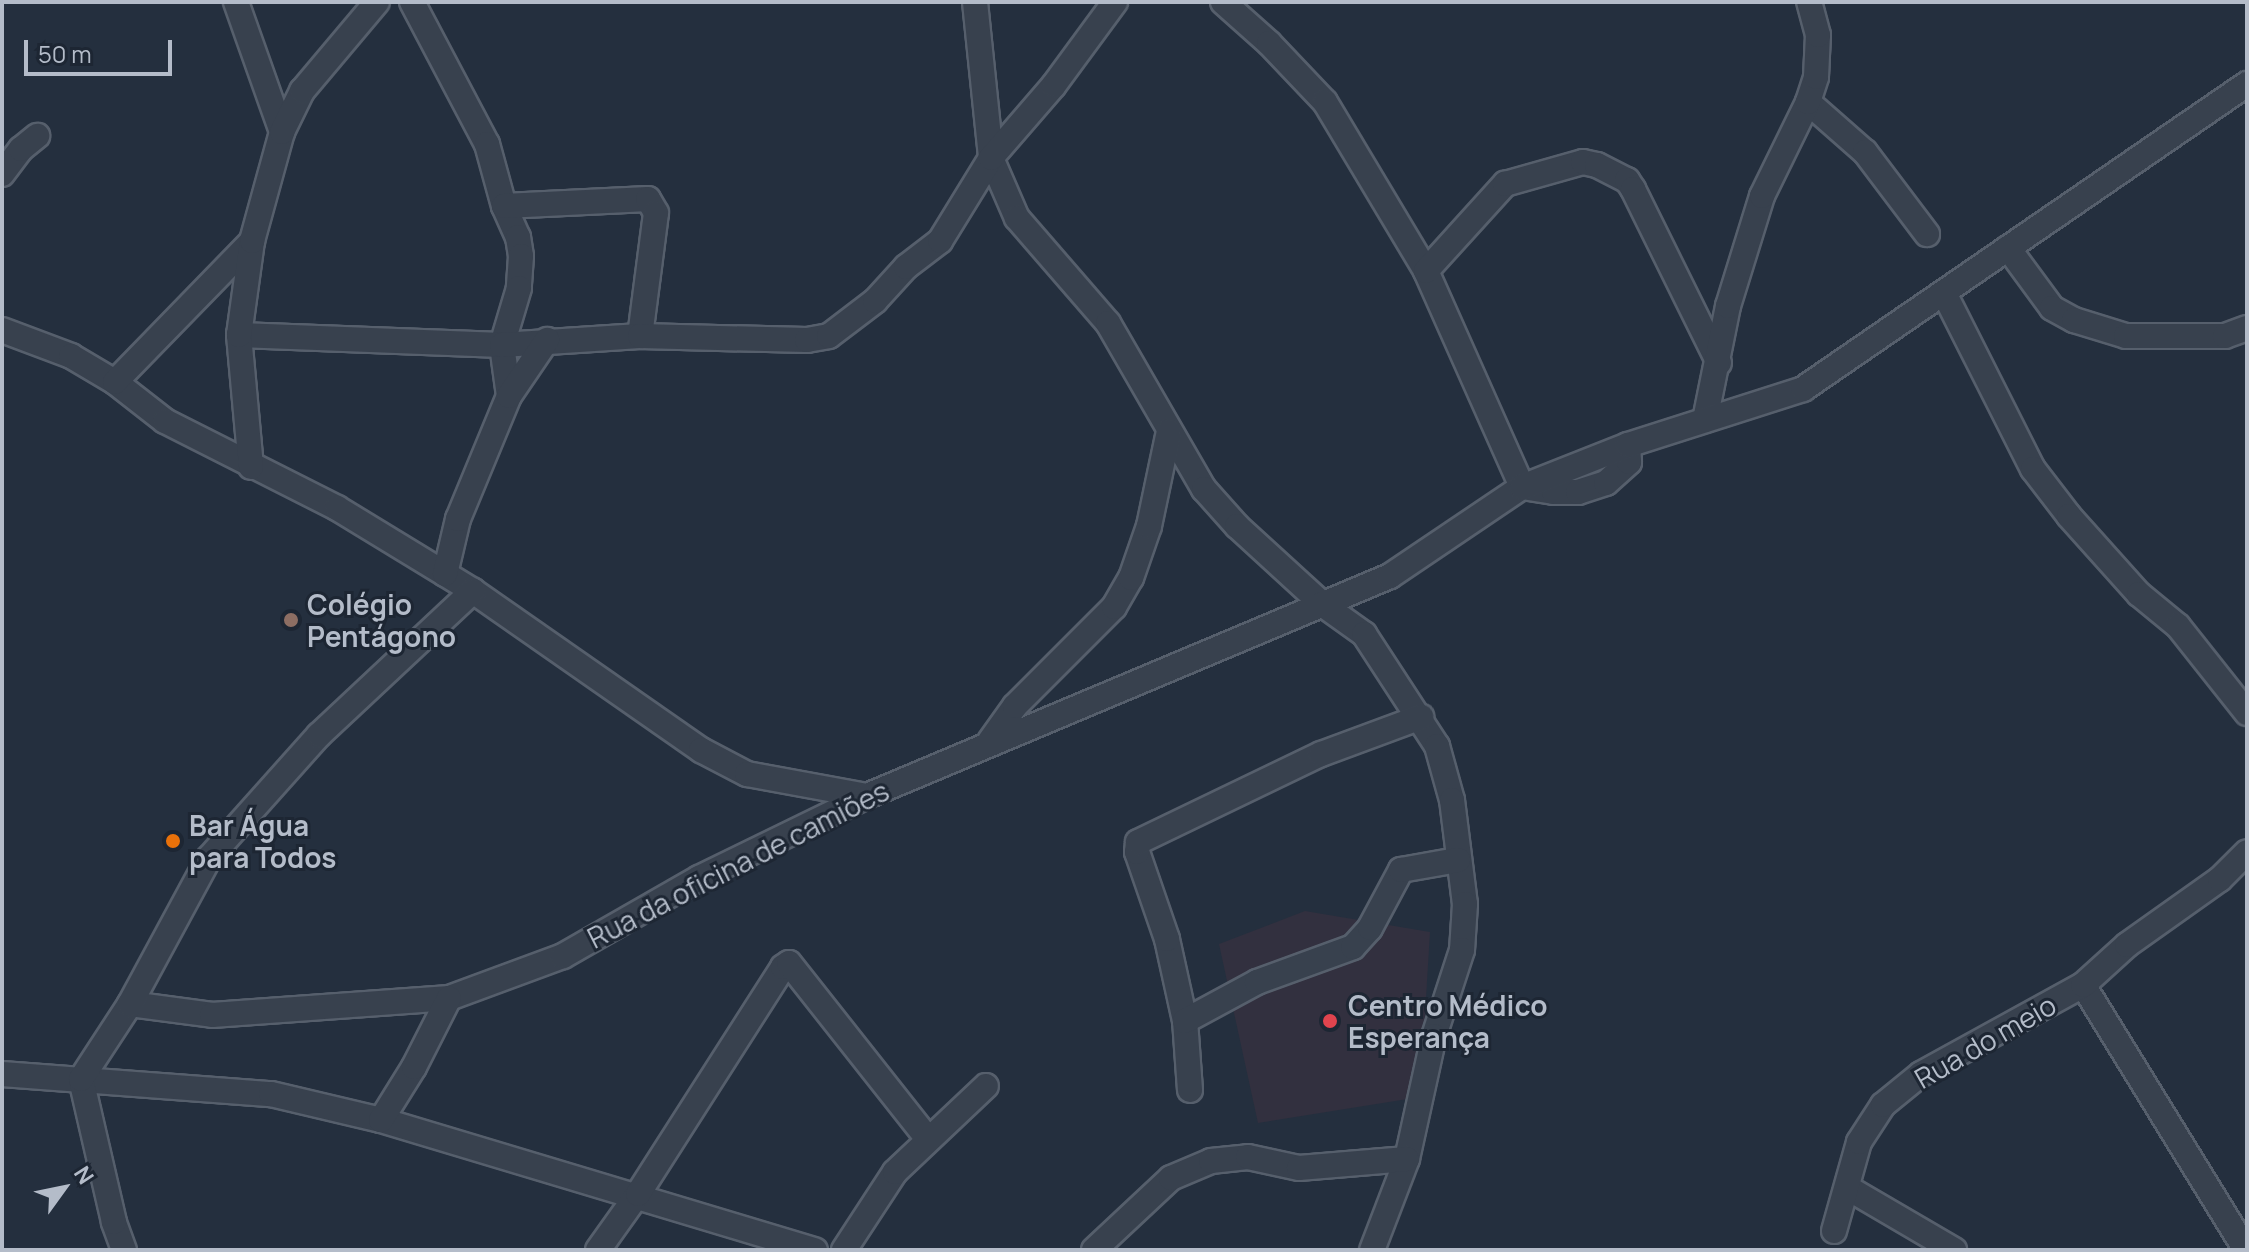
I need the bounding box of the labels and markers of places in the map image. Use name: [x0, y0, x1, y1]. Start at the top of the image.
place label: Colégio Pentágono: [307, 587, 456, 653]
marker: Colégio Pentágono: [282, 611, 300, 629]
place label: Bar Água para Todos: [189, 808, 336, 874]
marker: Bar Água para Todos: [164, 832, 182, 850]
place label: Centro Médico Esperança: [1348, 988, 1547, 1054]
marker: Centro Médico Esperança: [1319, 1010, 1341, 1032]

